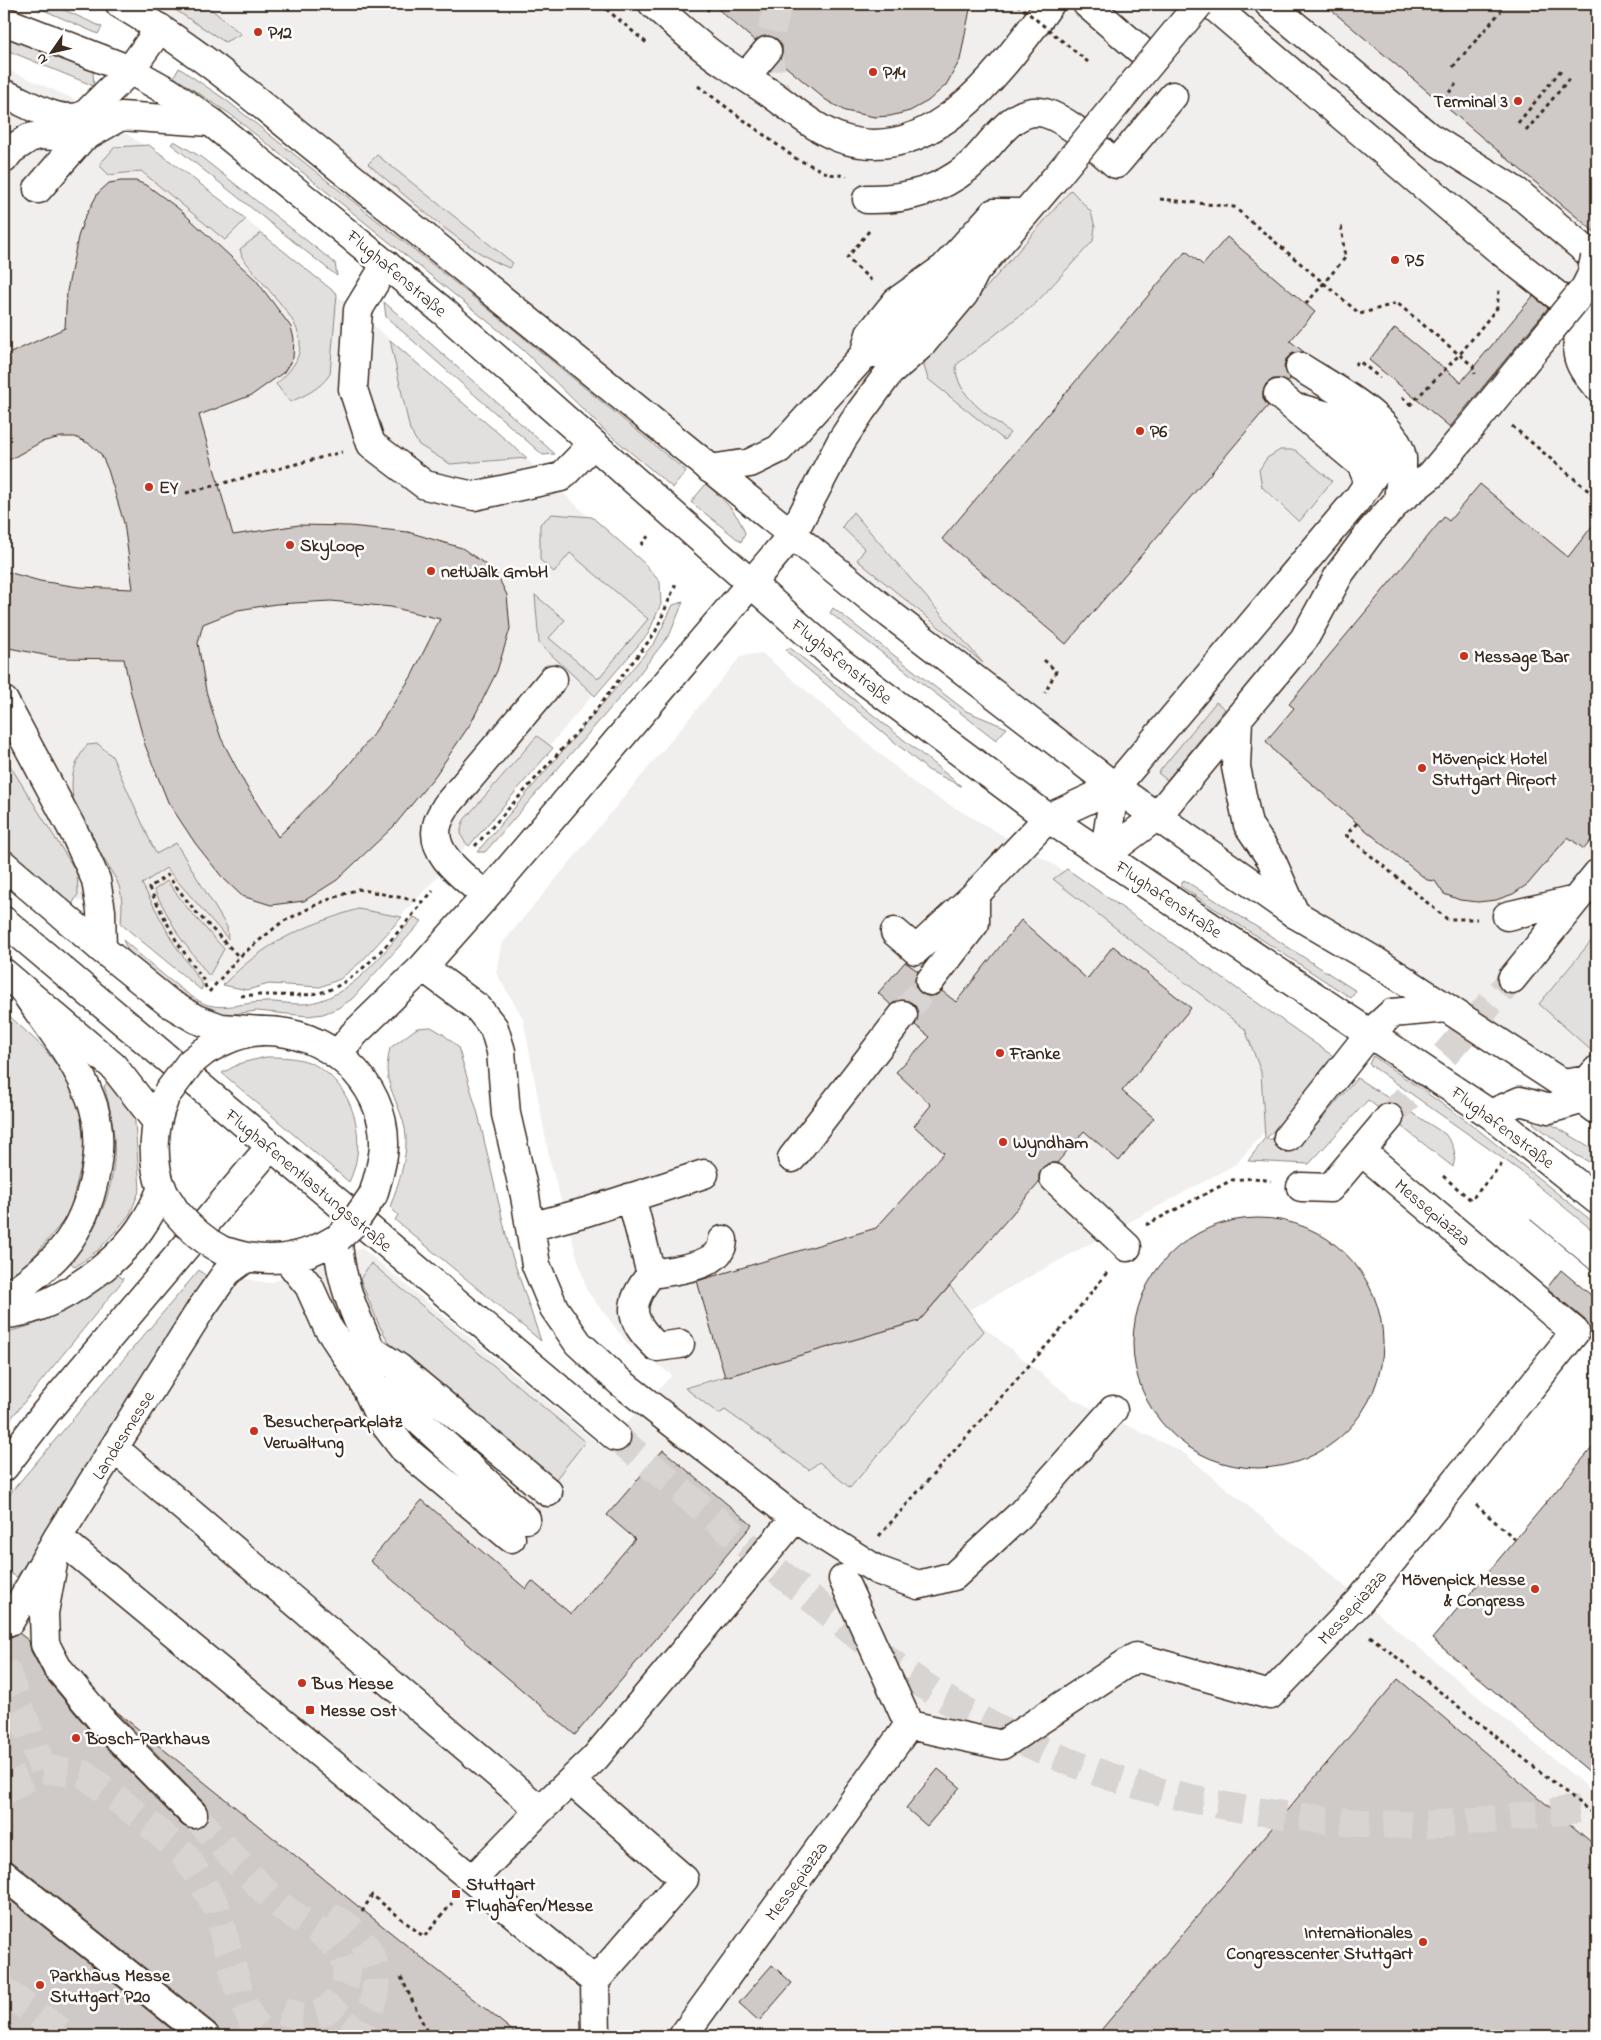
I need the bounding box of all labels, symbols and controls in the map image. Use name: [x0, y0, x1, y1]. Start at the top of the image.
place label: P12: [268, 21, 292, 47]
marker: P12: [252, 26, 264, 38]
north arrow: [28, 28, 78, 78]
text: N: [31, 49, 54, 68]
place label: P14: [883, 61, 906, 87]
marker: P14: [867, 66, 879, 78]
place label: Terminal 3: [1433, 90, 1509, 116]
marker: Terminal 3: [1512, 95, 1524, 107]
street label: Flughafenstraße: [339, 224, 452, 326]
place label: P5: [1405, 249, 1425, 275]
marker: P5: [1389, 254, 1401, 266]
place label: P6: [1150, 420, 1167, 446]
marker: P6: [1134, 425, 1146, 437]
place label: EY: [159, 476, 179, 502]
marker: EY: [143, 481, 155, 493]
place label: SkyLoop: [300, 534, 365, 561]
marker: SkyLoop: [284, 539, 296, 551]
place label: netWalk GmbH: [441, 560, 548, 586]
marker: netWalk GmbH: [425, 565, 437, 577]
street label: Flughafenstraße: [783, 613, 898, 713]
place label: Message Bar: [1474, 645, 1570, 672]
marker: Message Bar: [1458, 650, 1470, 662]
place label: Mövenpick Hotel Stuttgart Airport: [1432, 747, 1558, 795]
marker: Mövenpick Hotel Stuttgart Airport: [1416, 762, 1428, 774]
street label: Flughafenstraße: [1108, 855, 1227, 947]
place label: Franke: [1009, 1042, 1061, 1068]
marker: Franke: [994, 1047, 1006, 1059]
street label: Flughafenstraße: [1443, 1080, 1560, 1178]
street label: Flughafenentlastungsstraße: [217, 1103, 398, 1261]
place label: Wyndham: [1013, 1131, 1088, 1158]
marker: Wyndham: [997, 1136, 1009, 1148]
street label: Messepiazza: [1388, 1174, 1476, 1253]
street label: Landesmesse: [87, 1386, 163, 1486]
place label: Besucherparkplatz Verwaltung: [263, 1410, 403, 1458]
marker: Besucherparkplatz Verwaltung: [248, 1425, 260, 1437]
street label: Messepiazza: [1313, 1565, 1394, 1652]
place label: Mövenpick Messe & Congress: [1402, 1568, 1526, 1616]
marker: Mövenpick Messe & Congress: [1529, 1583, 1541, 1595]
place label: Bus Messe: [311, 1672, 394, 1698]
marker: Bus Messe: [296, 1677, 308, 1689]
place label: Messe Ost: [320, 1699, 398, 1725]
marker: Messe Ost: [304, 1704, 316, 1716]
place label: Bosch-Parkhaus: [85, 1727, 210, 1753]
marker: Bosch-Parkhaus: [70, 1732, 82, 1744]
street label: Messepiazza: [760, 1837, 835, 1927]
place label: Stuttgart Flughafen/Messe: [465, 1873, 594, 1921]
marker: Stuttgart Flughafen/Messe: [450, 1888, 462, 1900]
place label: Internationales Congresscenter Stuttgart: [1226, 1921, 1414, 1969]
marker: Internationales Congresscenter Stuttgart: [1417, 1936, 1429, 1948]
place label: Parkhaus Messe Stuttgart P20: [50, 1964, 171, 2012]
marker: Parkhaus Messe Stuttgart P20: [34, 1979, 46, 1991]

